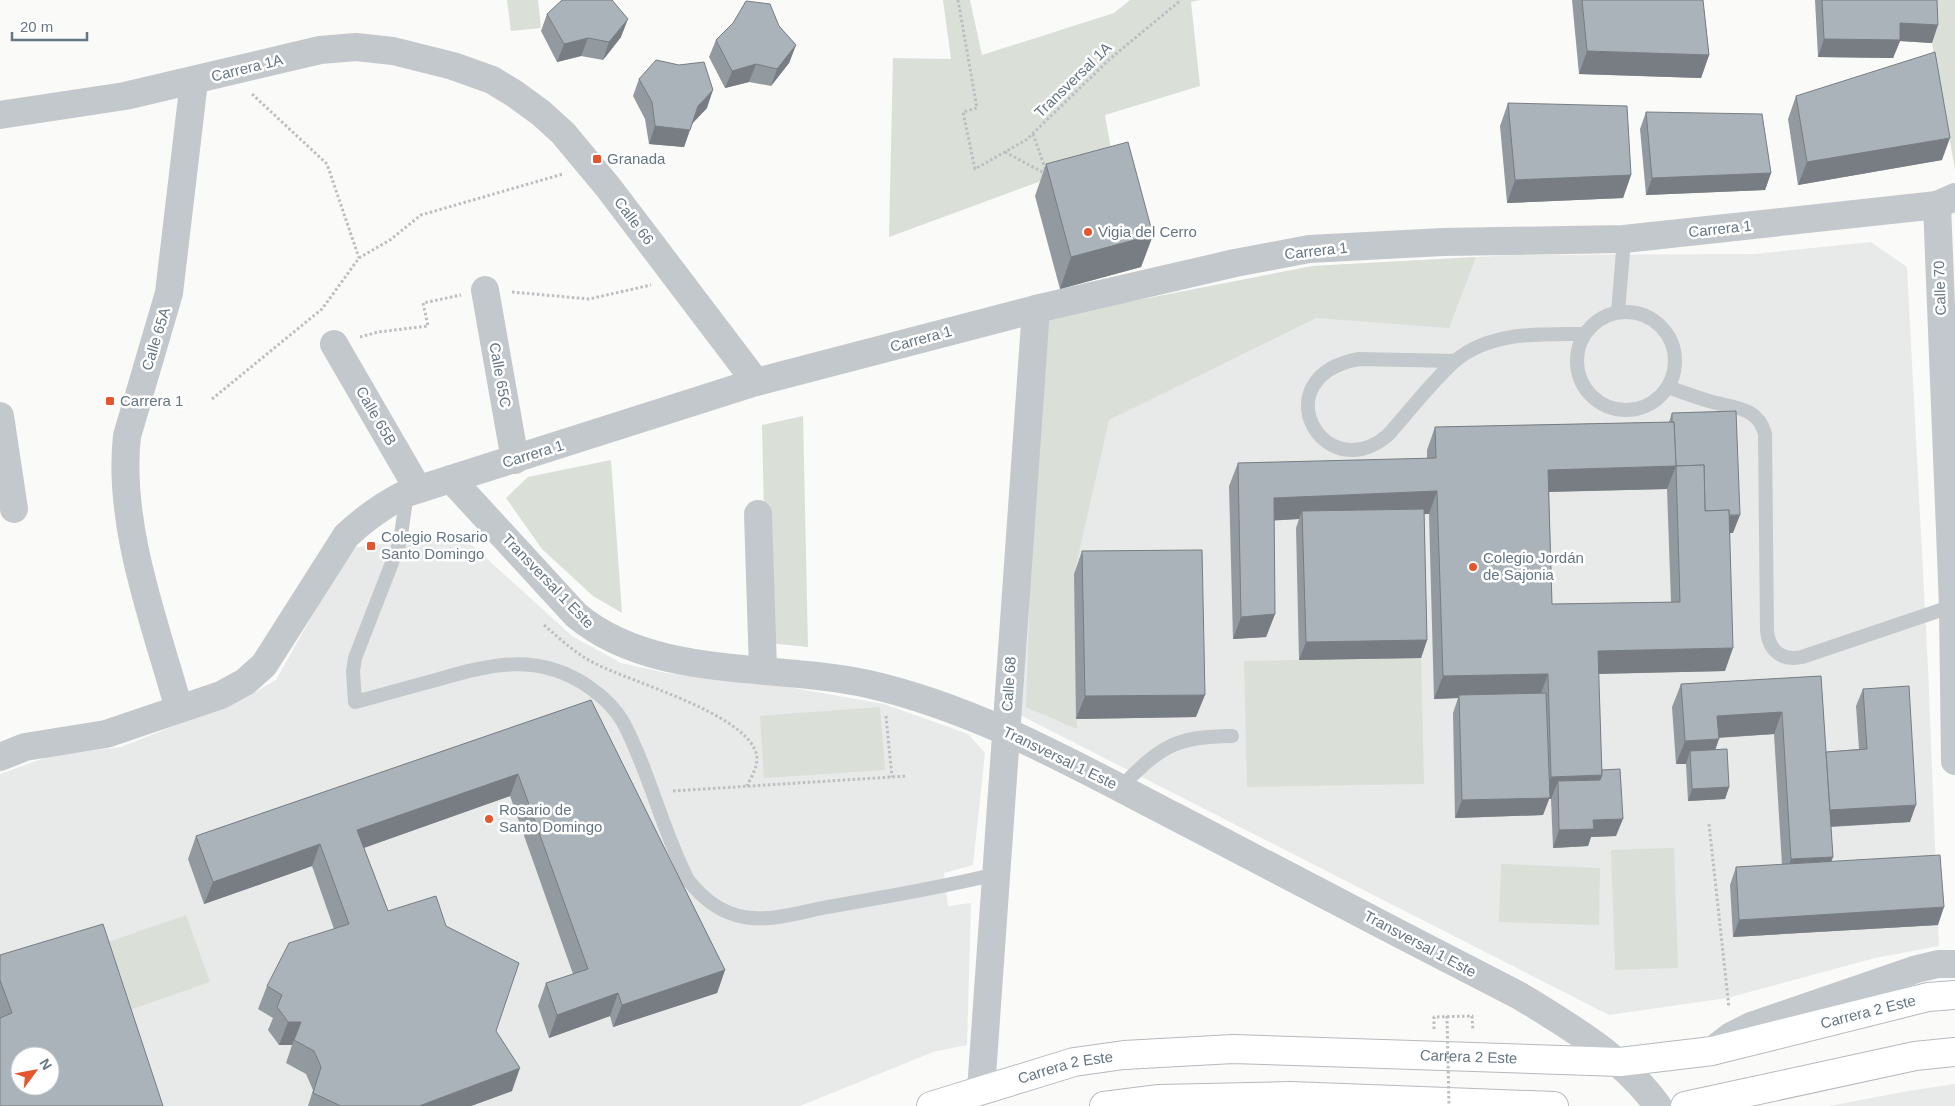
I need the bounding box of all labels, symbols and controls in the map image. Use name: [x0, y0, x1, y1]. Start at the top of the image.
scale bar: [12, 10, 88, 42]
text: 20 m: [20, 18, 53, 35]
street label: Transversal 1A: [1031, 39, 1115, 121]
street label: Carrera 1A: [209, 50, 285, 85]
place label: Granada: [607, 150, 666, 167]
marker: Granada: [591, 153, 603, 165]
street label: Calle 66: [611, 194, 658, 248]
street label: Carrera 1: [1688, 217, 1752, 240]
place label: Vigia del Cerro: [1098, 223, 1197, 240]
marker: Vigia del Cerro: [1082, 226, 1094, 238]
street label: Carrera 1: [1284, 239, 1348, 262]
street label: Calle 70: [1930, 260, 1949, 316]
street label: Calle 65A: [138, 305, 173, 372]
street label: Carrera 1: [888, 322, 954, 355]
street label: Calle 65C: [486, 341, 515, 409]
street label: Calle 65B: [353, 383, 400, 448]
place label: Carrera 1: [120, 392, 183, 409]
marker: Carrera 1: [104, 395, 116, 407]
street label: Carrera 1: [500, 436, 566, 471]
place label: Colegio Rosario Santo Domingo: [381, 528, 488, 562]
street label: Transversal 1 Este: [499, 530, 598, 631]
marker: Colegio Rosario Santo Domingo: [365, 540, 377, 552]
place label: Colegio Jordán de Sajonia: [1483, 549, 1584, 583]
marker: Colegio Jordán de Sajonia: [1467, 561, 1479, 573]
street label: Calle 68: [998, 656, 1019, 712]
street label: Transversal 1 Este: [1001, 723, 1120, 792]
place label: Rosario de Santo Domingo: [499, 801, 602, 835]
marker: Rosario de Santo Domingo: [483, 813, 495, 825]
street label: Transversal 1 Este: [1361, 907, 1479, 980]
street label: Carrera 2 Este: [1819, 991, 1917, 1032]
north arrow: [10, 1046, 60, 1096]
street label: Carrera 2 Este: [1420, 1046, 1518, 1067]
street label: Carrera 2 Este: [1016, 1048, 1114, 1087]
text: N: [37, 1056, 55, 1073]

